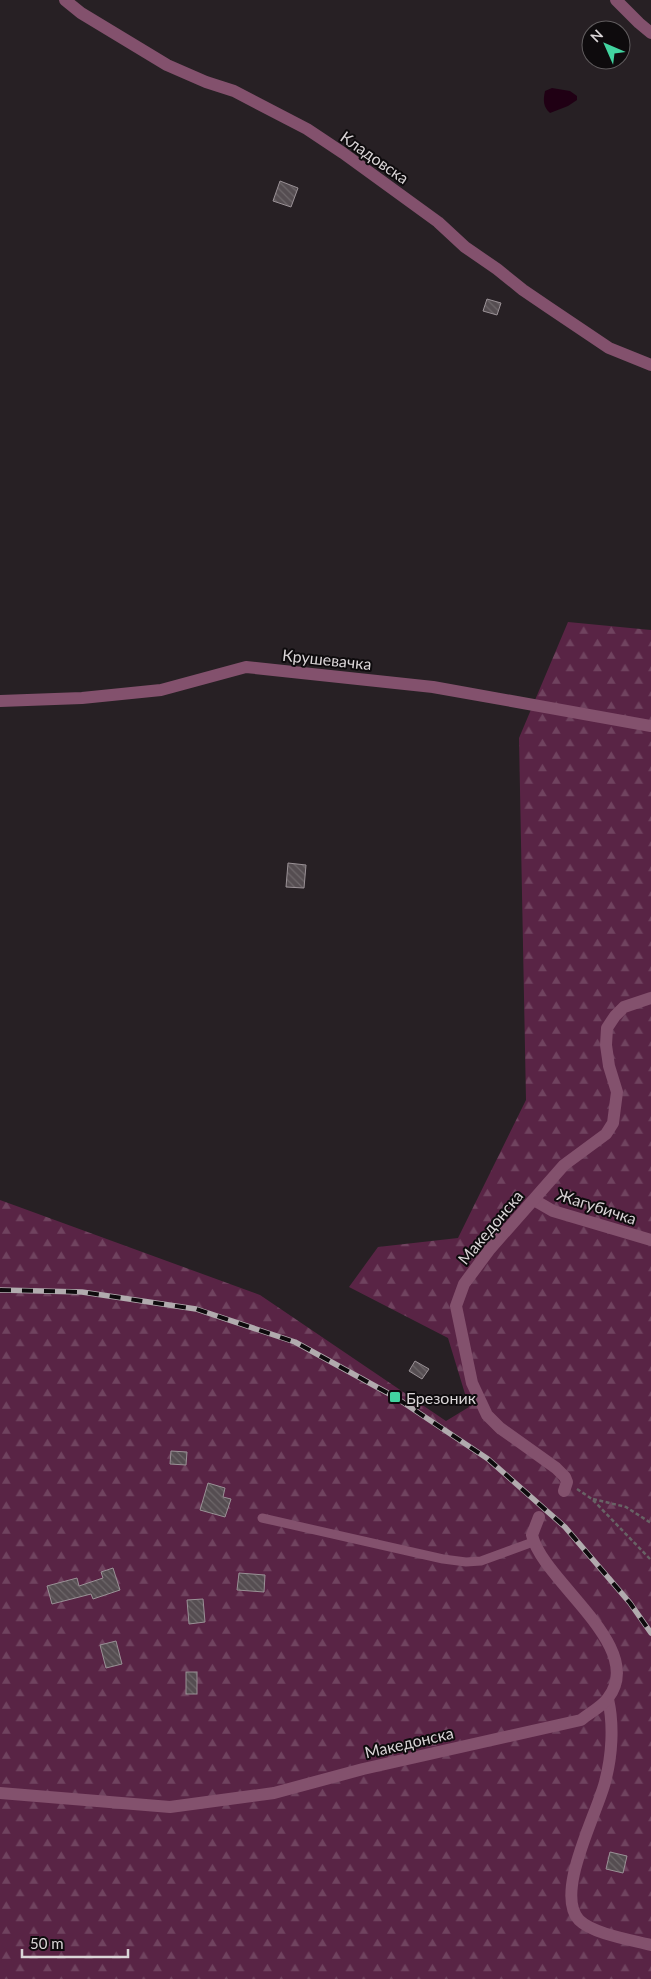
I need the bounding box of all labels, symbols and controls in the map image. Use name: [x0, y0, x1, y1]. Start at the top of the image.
north arrow: [581, 20, 631, 70]
text: N: [587, 26, 606, 45]
street label: Кладовска: [337, 127, 413, 187]
street label: Крушевачка: [281, 645, 373, 673]
street label: Жагубичка: [555, 1184, 639, 1228]
street label: Македонска: [454, 1186, 526, 1268]
place label: Брезоник: [406, 1388, 477, 1407]
marker: Брезоник: [388, 1390, 402, 1404]
street label: Македонска: [363, 1723, 455, 1761]
scale bar: [22, 1926, 129, 1958]
text: 50 m: [30, 1934, 64, 1952]

